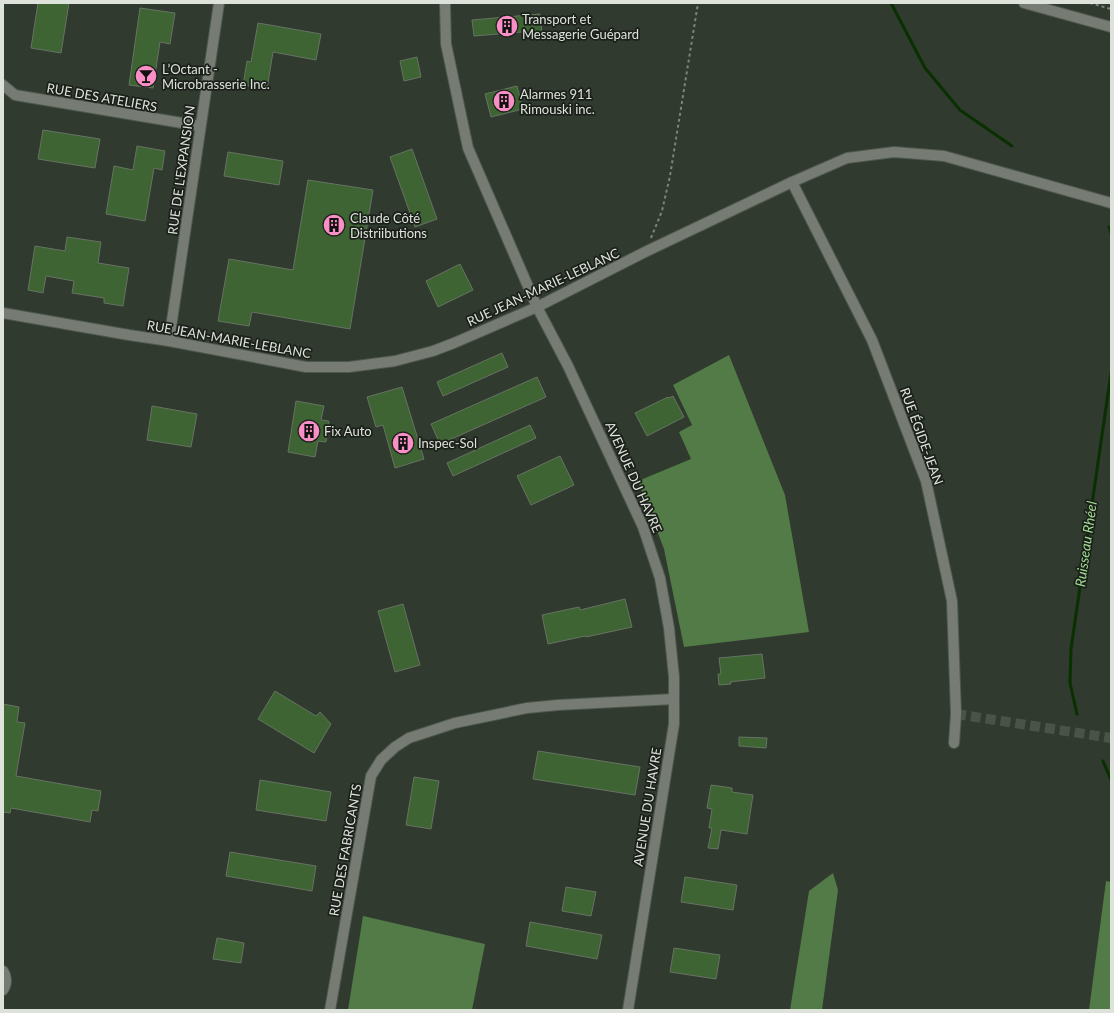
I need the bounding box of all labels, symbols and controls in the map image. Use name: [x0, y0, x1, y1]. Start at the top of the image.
place label: Transport et Messagerie Guépard: [522, 11, 639, 42]
building icon: Transport et Messagerie Guépard: [494, 13, 520, 39]
place label: L’Octant - Microbrasserie Inc.: [162, 61, 270, 92]
bar icon: L’Octant - Microbrasserie Inc.: [133, 63, 159, 89]
street label: RUE DES ATELIERS: [46, 79, 158, 115]
place label: Alarmes 911 Rimouski inc.: [520, 86, 595, 117]
building icon: Alarmes 911 Rimouski inc.: [491, 88, 517, 114]
street label: RUE DE L'EXPANSION: [164, 104, 198, 236]
place label: Claude Côté Distriibutions: [350, 210, 427, 241]
building icon: Claude Côté Distriibutions: [321, 212, 347, 238]
street label: RUE JEAN-MARIE-LEBLANC: [464, 244, 622, 329]
street label: RUE JEAN-MARIE-LEBLANC: [146, 317, 313, 361]
street label: RUE ÉGIDE-JEAN: [897, 385, 947, 487]
building icon: Fix Auto: [296, 418, 322, 444]
street label: AVENUE DU HAVRE: [602, 419, 666, 535]
place label: Fix Auto: [324, 423, 372, 439]
building icon: Inspec-Sol: [390, 430, 416, 456]
place label: Inspec-Sol: [418, 435, 477, 451]
water label: Ruisseau Rhéel: [1071, 500, 1100, 588]
street label: AVENUE DU HAVRE: [630, 746, 664, 868]
street label: RUE DES FABRICANTS: [325, 783, 365, 917]

